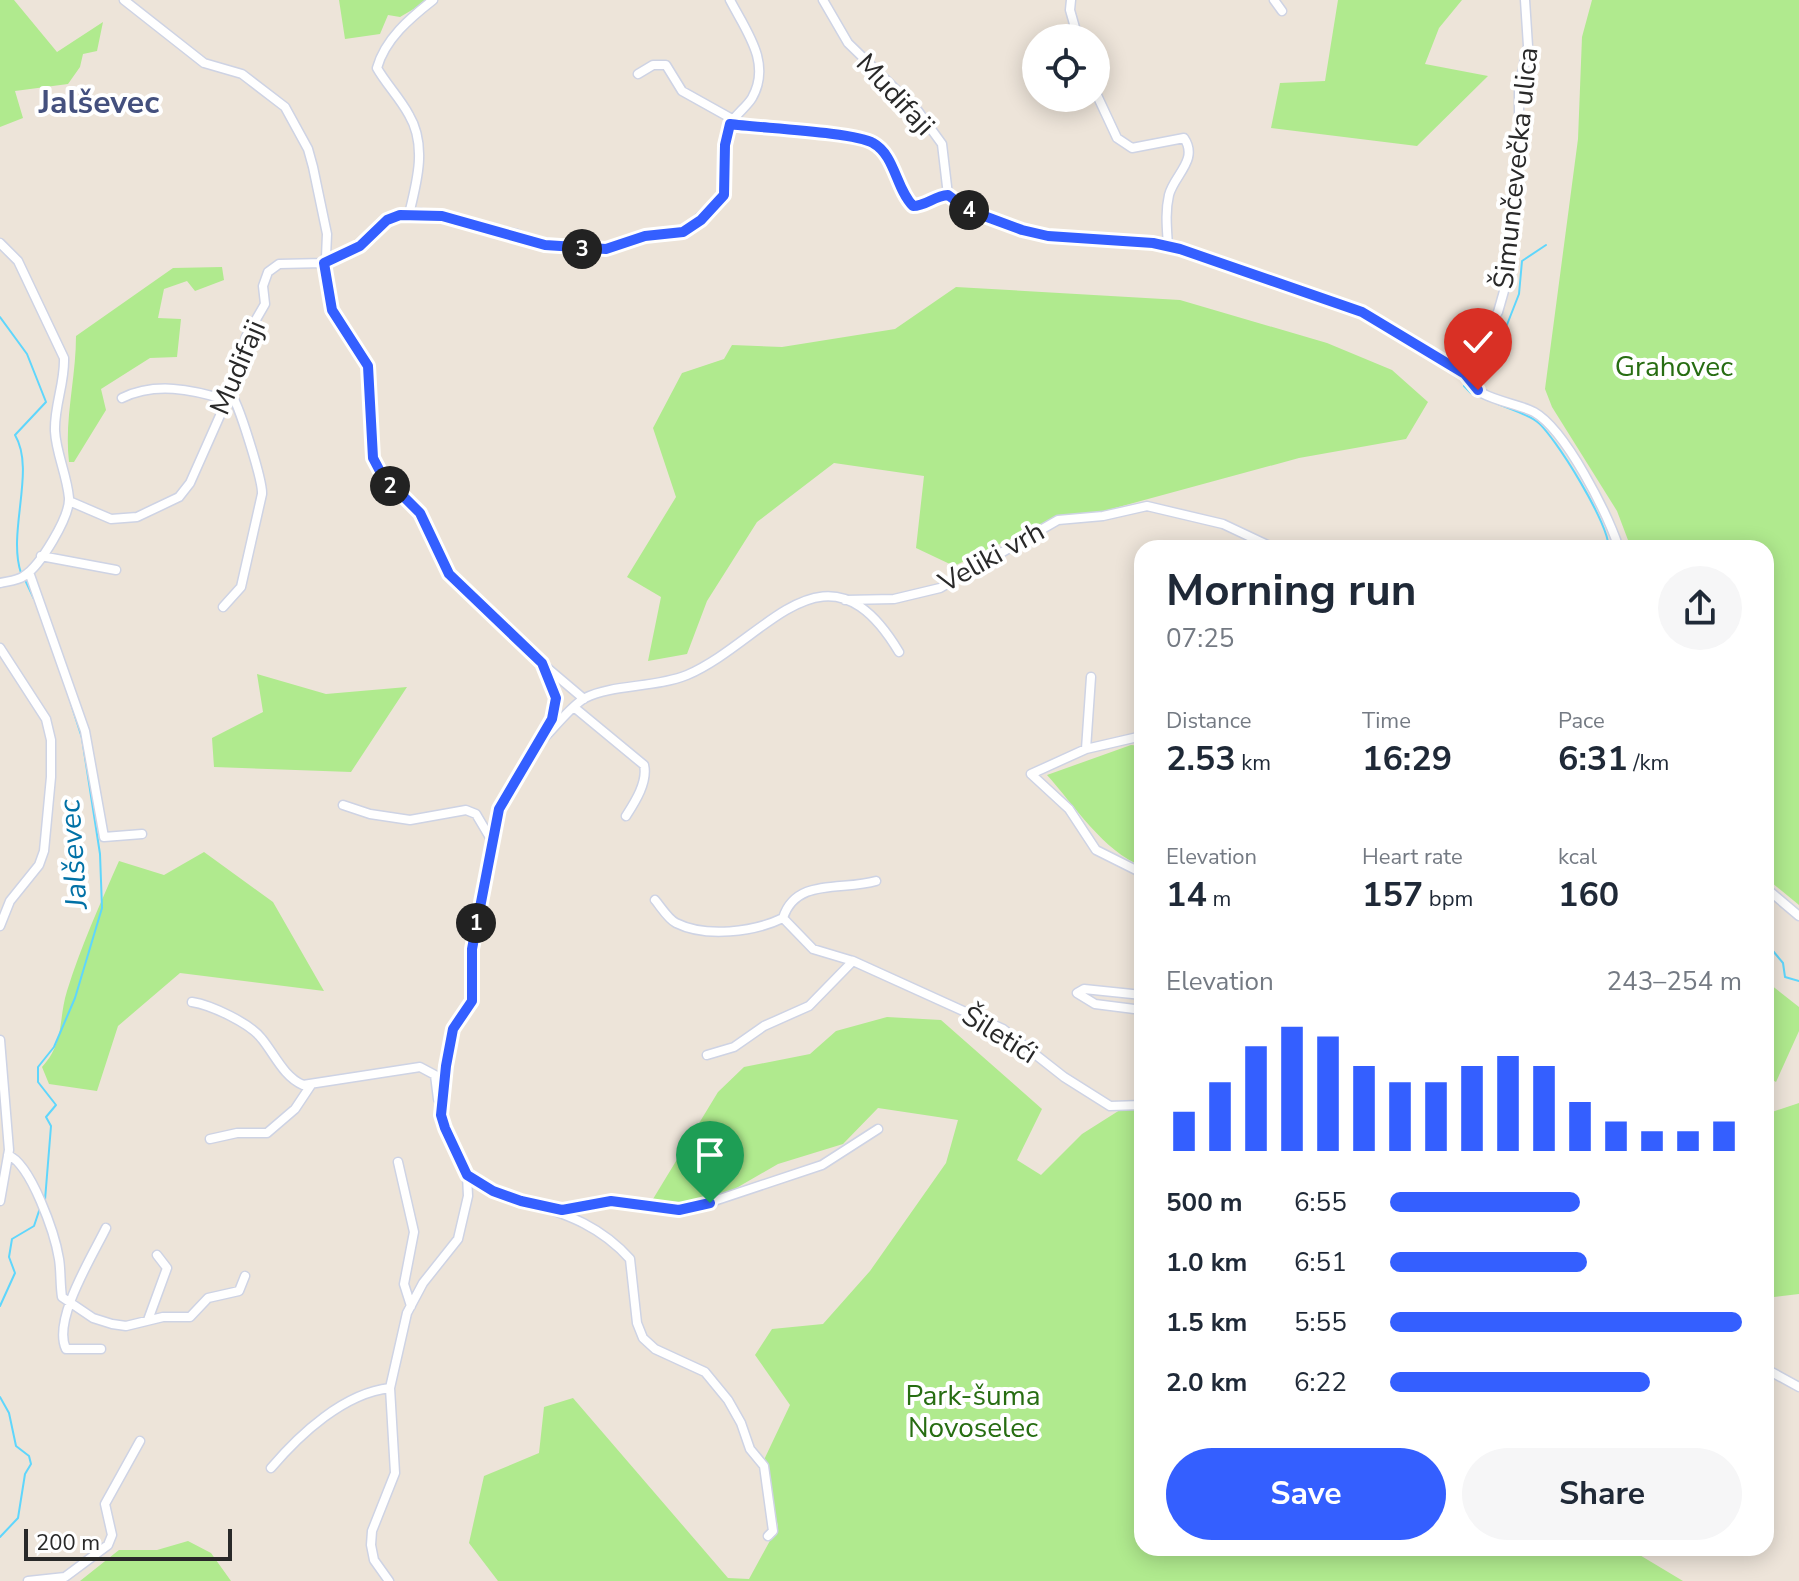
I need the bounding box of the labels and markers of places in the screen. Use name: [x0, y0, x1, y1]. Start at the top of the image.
pin: 4: [949, 190, 989, 230]
pin: 3: [562, 229, 602, 269]
pin: [1444, 308, 1512, 390]
pin: 2: [370, 466, 410, 506]
pin: 1: [456, 903, 496, 943]
pin: [676, 1121, 744, 1203]

